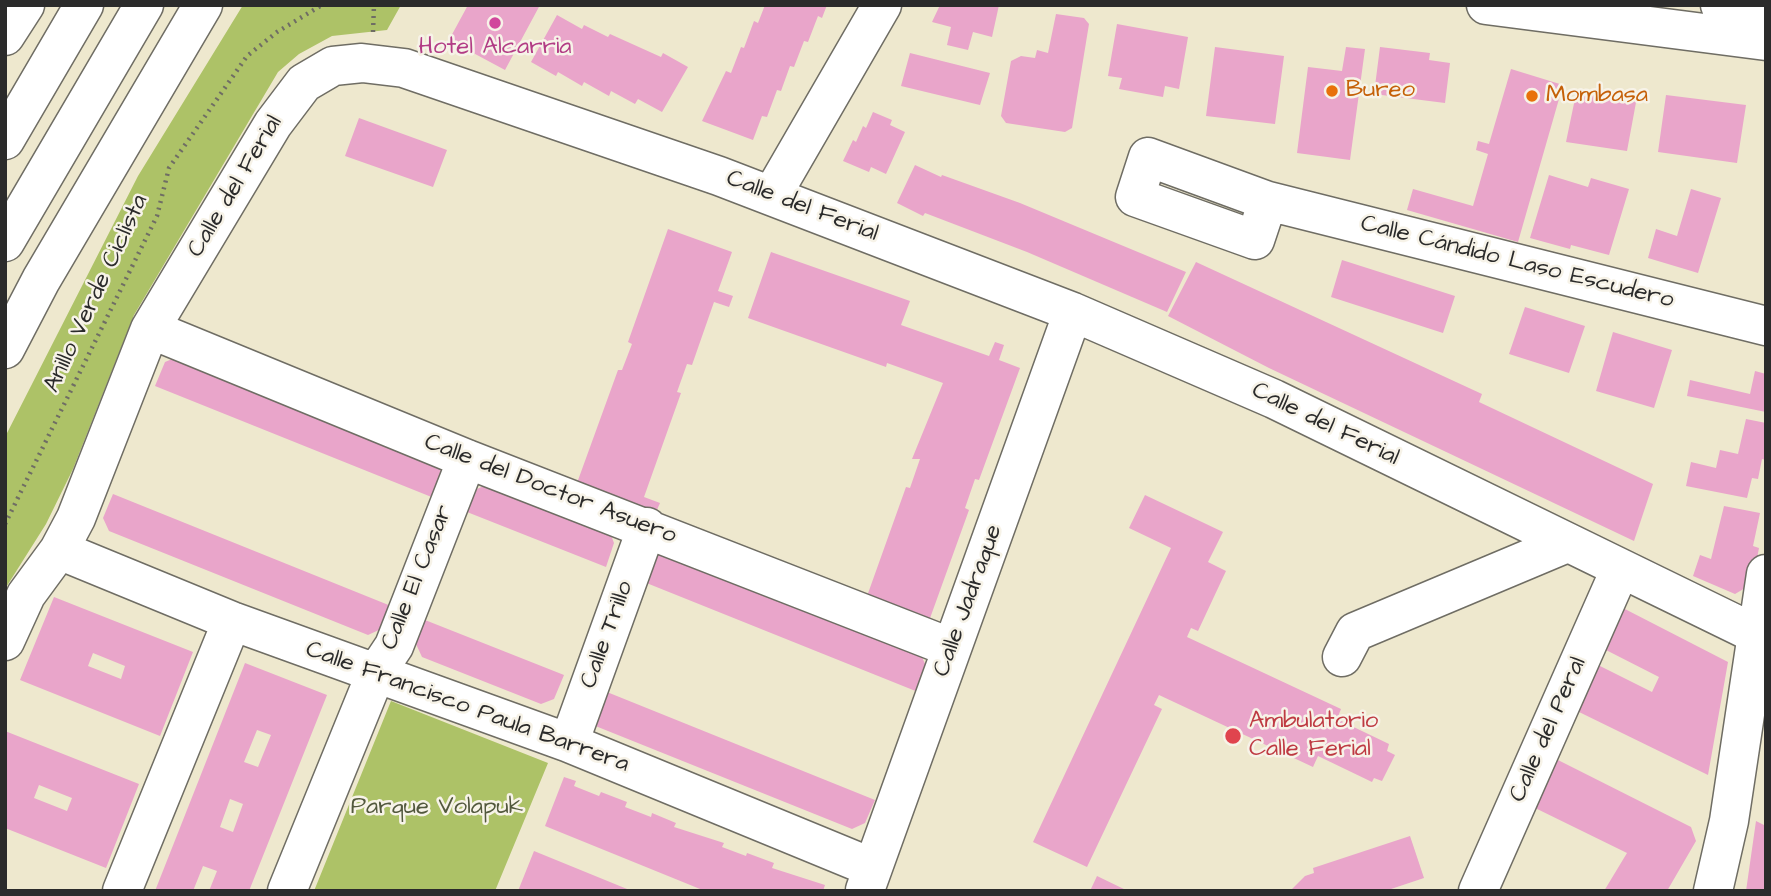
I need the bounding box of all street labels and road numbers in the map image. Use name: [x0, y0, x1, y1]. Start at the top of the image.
street label: Calle del Ferial: [182, 111, 290, 263]
street label: Calle del Ferial: [722, 165, 882, 249]
street label: Anillo Verde Ciclista: [39, 190, 155, 398]
street label: Calle Cándido Laso Escudero: [1358, 210, 1676, 316]
street label: Calle del Ferial: [1247, 377, 1403, 473]
street label: Calle del Doctor Asuero: [420, 429, 680, 551]
street label: Calle El Casar: [376, 501, 460, 655]
street label: Calle Jadraque: [928, 521, 1010, 681]
street label: Calle Trillo: [575, 577, 641, 693]
street label: Calle Francisco Paula Barrera: [301, 636, 633, 780]
street label: Calle del Peral: [1504, 653, 1594, 807]

